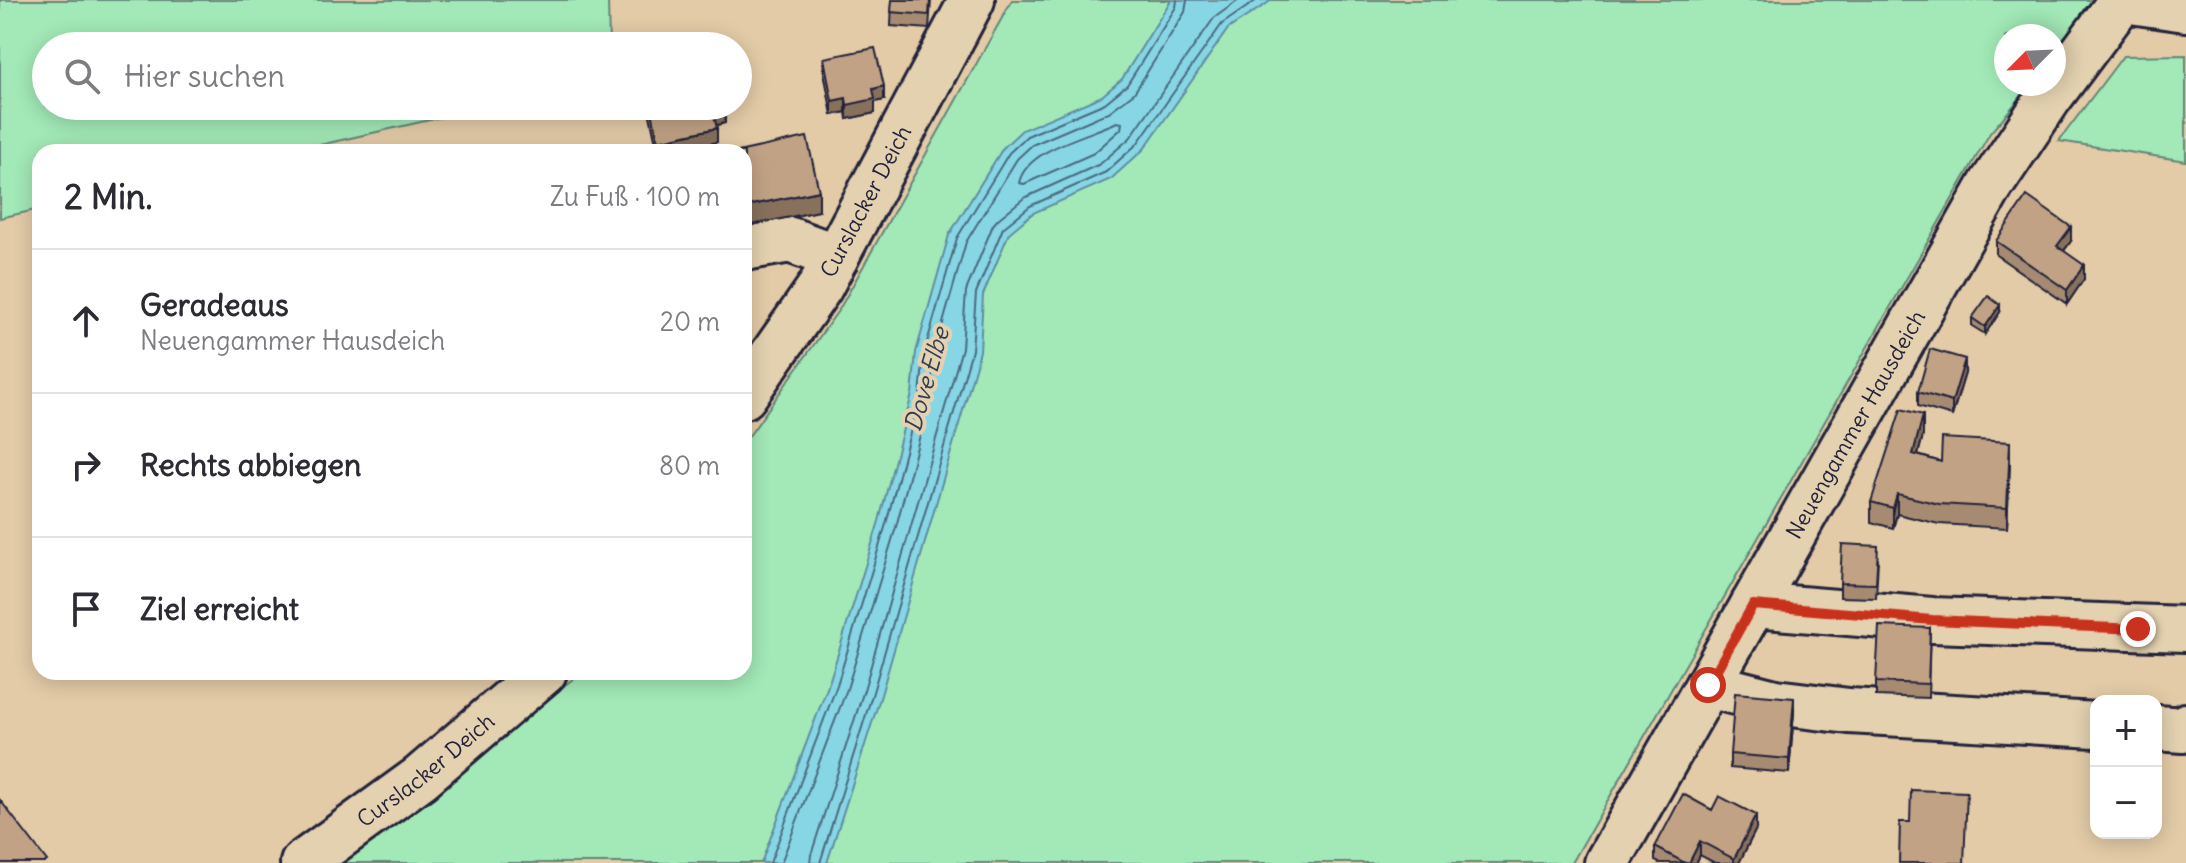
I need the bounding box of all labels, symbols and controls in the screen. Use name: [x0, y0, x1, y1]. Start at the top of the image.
north arrow: [1994, 24, 2066, 96]
search box: [32, 32, 752, 120]
icon: search: [60, 54, 104, 98]
text: Hier suchen: [124, 57, 285, 95]
street label: Curslacker Deich: [814, 120, 917, 282]
text: 2 Min.: [64, 175, 153, 218]
text: Zu Fuß · 100 m: [550, 180, 720, 213]
text: Geradeaus: [140, 286, 289, 324]
icon: ahead: [64, 299, 108, 343]
text: 20 m: [660, 305, 720, 338]
street label: Neuengammer Hausdeich: [1780, 305, 1931, 544]
water label: Dove Elbe: [897, 322, 956, 434]
text: Neuengammer Hausdeich: [140, 324, 445, 357]
icon: right: [64, 443, 108, 487]
text: Rechts abbiegen: [140, 446, 361, 484]
text: 80 m: [659, 449, 720, 482]
icon: arrive: [64, 587, 108, 631]
text: Ziel erreicht: [140, 590, 299, 628]
route end: [2120, 611, 2156, 647]
route start: [1690, 667, 1726, 703]
map controls: [2090, 695, 2162, 839]
button: +: [2090, 695, 2162, 767]
street label: Curslacker Deich: [351, 707, 500, 833]
button: −: [2090, 767, 2162, 839]

